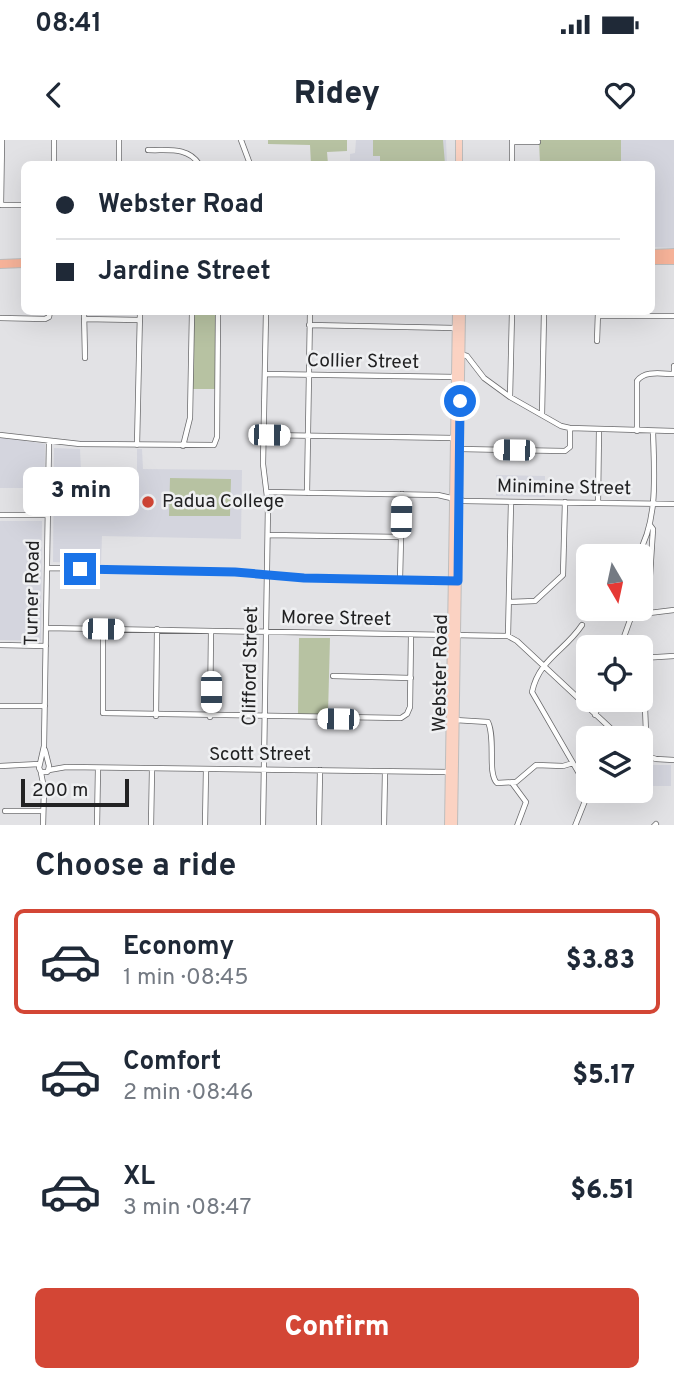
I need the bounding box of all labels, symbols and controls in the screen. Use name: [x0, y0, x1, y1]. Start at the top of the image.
text: 08:41: [35, 8, 102, 41]
text: Ridey: [294, 75, 380, 115]
icon: back: [35, 76, 73, 114]
icon: heart: [601, 76, 639, 114]
text: Webster Road: [98, 189, 264, 222]
text: Jardine Street: [98, 256, 271, 289]
street label: Collier Street: [307, 349, 419, 375]
route start: [444, 385, 476, 417]
car: [248, 424, 291, 446]
car: [493, 439, 536, 461]
callout: 3 min: [22, 468, 138, 516]
street label: Minimine Street: [497, 475, 631, 501]
text: 3 min: [51, 477, 111, 506]
place label: Padua College: [162, 490, 284, 514]
marker: Padua College: [140, 494, 156, 510]
car: [391, 496, 412, 538]
street label: Turner Road: [20, 540, 46, 646]
north arrow: [576, 544, 653, 621]
map controls: [576, 544, 653, 803]
route end: [64, 553, 96, 585]
street label: Clifford Street: [238, 606, 264, 726]
street label: Moree Street: [281, 606, 391, 632]
street label: Webster Road: [428, 614, 454, 732]
car: [82, 618, 125, 640]
button: locate: [576, 635, 653, 712]
car: [201, 671, 222, 713]
car: [317, 708, 360, 730]
button: layers: [576, 726, 653, 803]
street label: Scott Street: [209, 743, 311, 767]
scale bar: [21, 776, 130, 808]
text: 200 m: [32, 779, 88, 803]
text: Choose a ride: [35, 847, 236, 887]
icon: car: [39, 930, 102, 993]
text: Economy: [123, 931, 234, 964]
text: $3.83: [566, 945, 635, 978]
text: 1 min · 08:45: [123, 964, 249, 993]
icon: car: [39, 1045, 102, 1108]
text: Comfort: [123, 1046, 221, 1079]
text: $5.17: [572, 1060, 635, 1093]
text: 2 min · 08:46: [123, 1079, 254, 1108]
icon: car: [39, 1160, 102, 1223]
text: XL: [123, 1161, 155, 1194]
text: $6.51: [570, 1175, 635, 1208]
text: 3 min · 08:47: [123, 1194, 251, 1223]
button: Confirm: [35, 1288, 639, 1368]

